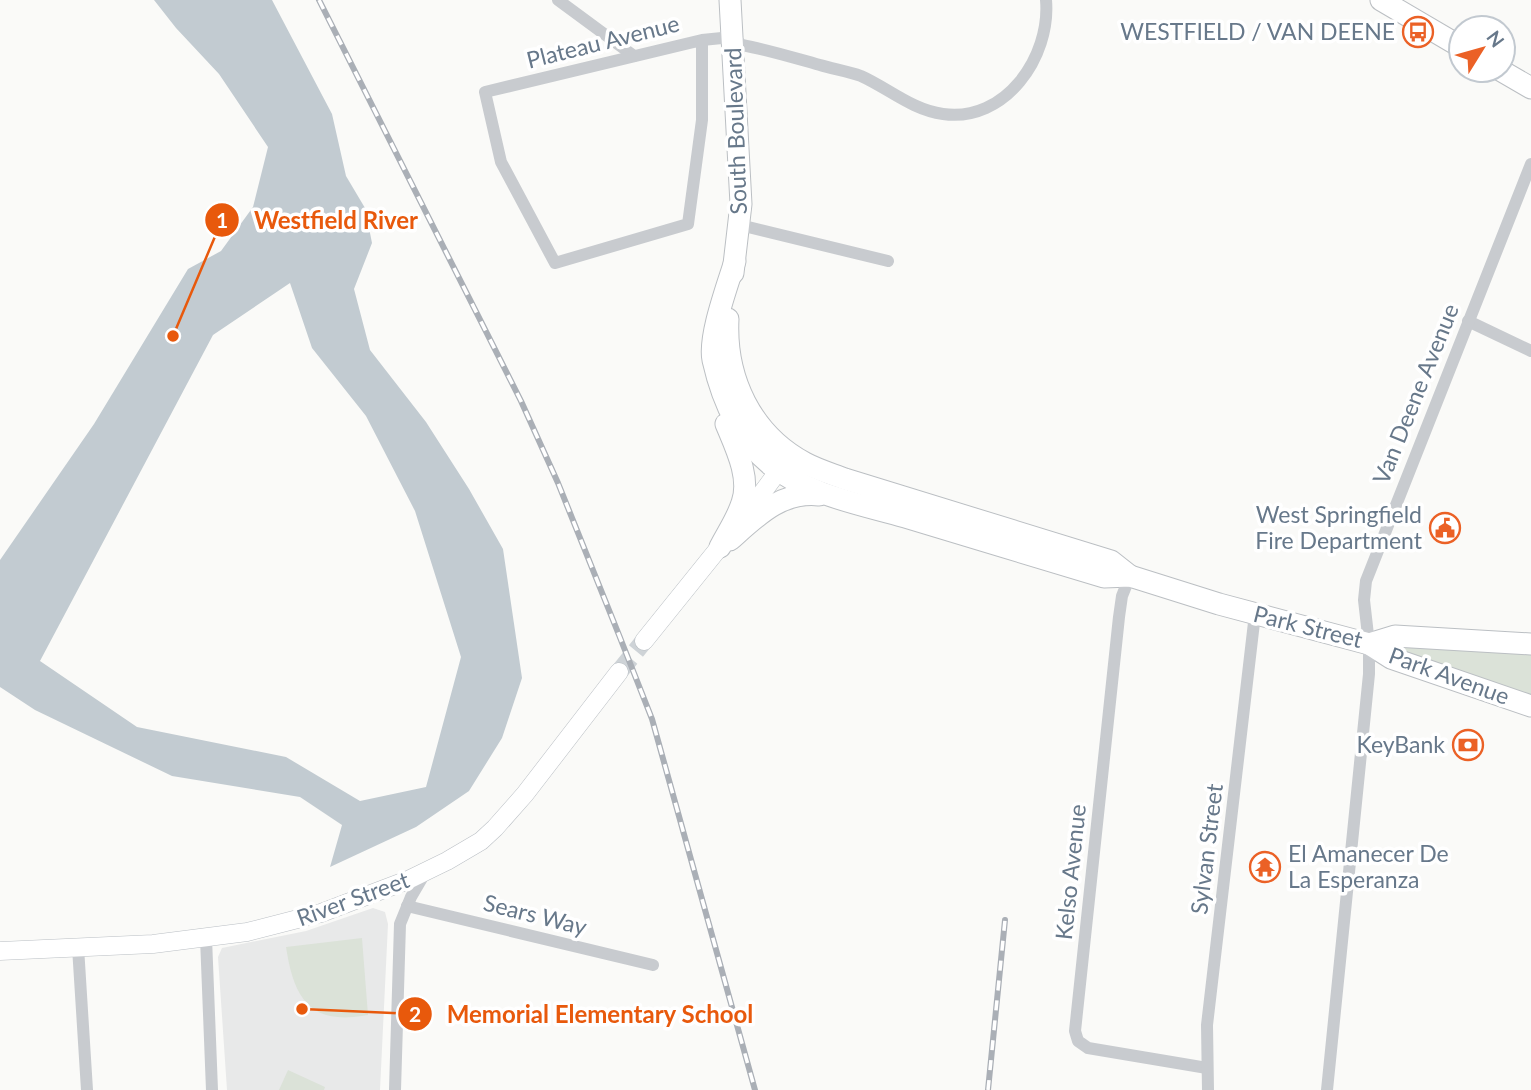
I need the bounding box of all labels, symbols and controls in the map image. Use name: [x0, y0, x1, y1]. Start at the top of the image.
street label: Plateau Avenue: [524, 9, 682, 74]
north arrow: [1447, 14, 1517, 84]
bus stop icon: WESTFIELD / VAN DEENE: [1401, 15, 1435, 49]
place label: WESTFIELD / VAN DEENE: [1120, 17, 1395, 45]
text: N: [1482, 26, 1510, 51]
street label: South Boulevard: [718, 47, 752, 215]
callout: Westfield River: [205, 198, 432, 243]
text: Westfield River: [254, 205, 418, 234]
text: 1: [216, 207, 228, 232]
street label: Van Deene Avenue: [1366, 299, 1464, 488]
place label: West Springfield Fire Department: [1255, 500, 1423, 554]
public building icon: West Springfield Fire Department: [1428, 511, 1462, 545]
street label: Park Street: [1251, 599, 1366, 653]
street label: Park Avenue: [1385, 640, 1513, 710]
bank icon: KeyBank: [1451, 728, 1485, 762]
place label: KeyBank: [1357, 730, 1445, 758]
street label: Sylvan Street: [1184, 781, 1228, 916]
street label: Kelso Avenue: [1049, 803, 1091, 941]
place label: El Amanecer De La Esperanza: [1288, 839, 1449, 893]
temple icon: El Amanecer De La Esperanza: [1248, 850, 1282, 884]
street label: River Street: [293, 865, 413, 931]
street label: Sears Way: [481, 888, 590, 940]
callout: Memorial Elementary School: [398, 992, 768, 1037]
text: Memorial Elementary School: [447, 999, 753, 1028]
text: 2: [409, 1001, 421, 1026]

